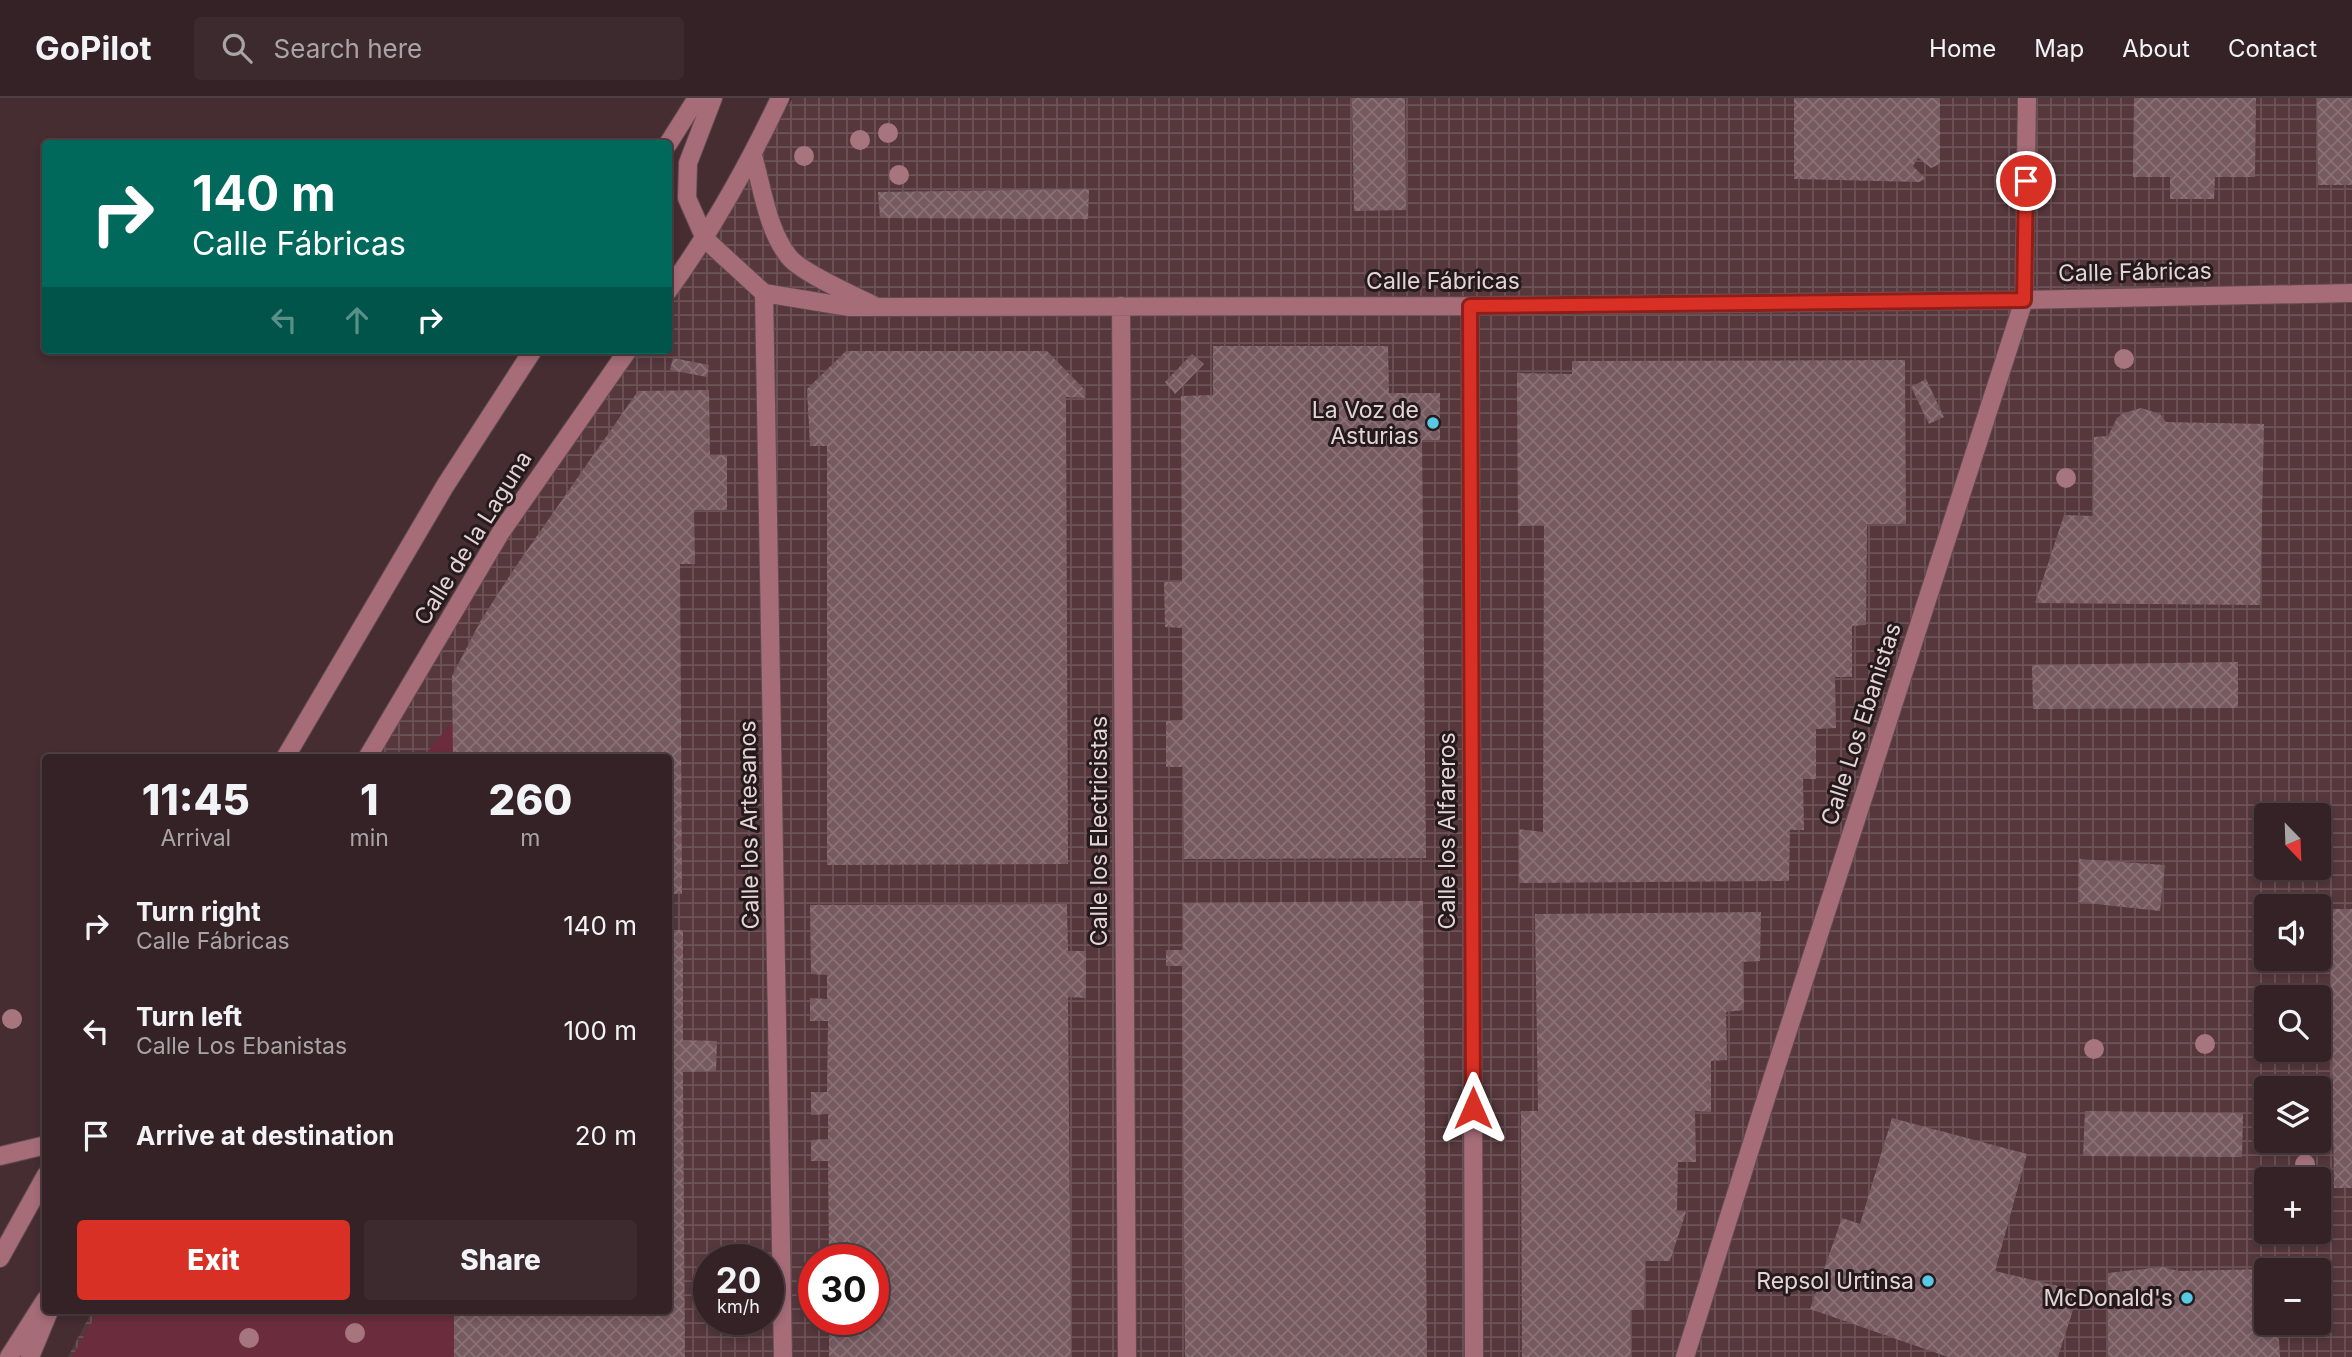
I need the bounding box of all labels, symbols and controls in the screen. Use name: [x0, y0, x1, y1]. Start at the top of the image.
search box: [194, 17, 684, 80]
text: GoPilot: [35, 28, 152, 68]
icon: search: [218, 29, 256, 67]
text: Search here: [274, 33, 422, 64]
text: Home: [1929, 34, 1996, 63]
text: Map: [2034, 34, 2084, 63]
text: About: [2122, 34, 2190, 63]
text: Contact: [2228, 34, 2317, 63]
pin: [1996, 151, 2056, 211]
icon: arrive: [2007, 162, 2045, 200]
text: 140 m: [192, 164, 336, 223]
icon: right: [77, 168, 168, 259]
text: Calle Fábricas: [192, 224, 406, 263]
street label: Calle Fábricas: [2058, 257, 2212, 287]
street label: Calle Fábricas: [1366, 267, 1520, 295]
icon: left: [265, 301, 303, 339]
icon: ahead: [338, 301, 376, 339]
icon: right: [411, 301, 449, 339]
place label: La Voz de Asturias: [1312, 396, 1419, 450]
marker: La Voz de Asturias: [1425, 415, 1441, 431]
street label: Calle de la Laguna: [408, 446, 538, 630]
street label: Calle Los Ebanistas: [1815, 619, 1907, 829]
street label: Calle los Electricistas: [1085, 716, 1113, 946]
street label: Calle los Artesanos: [733, 720, 765, 930]
street label: Calle los Alfareros: [1433, 732, 1461, 930]
text: 11:45: [142, 774, 250, 825]
text: 1: [360, 774, 379, 825]
text: 260: [489, 774, 572, 825]
north arrow: [2254, 803, 2331, 880]
map controls: [2254, 803, 2331, 1335]
text: Arrival: [160, 824, 231, 852]
text: min: [350, 824, 389, 852]
text: m: [520, 824, 541, 852]
button: sound: [2254, 894, 2331, 971]
text: Turn right: [136, 896, 261, 927]
icon: right: [77, 907, 115, 945]
text: 140 m: [563, 910, 637, 941]
text: Calle Fábricas: [136, 927, 290, 955]
button: search: [2254, 985, 2331, 1062]
text: Turn left: [136, 1001, 242, 1032]
icon: left: [77, 1012, 115, 1050]
text: 100 m: [564, 1015, 637, 1046]
text: Calle Los Ebanistas: [136, 1032, 347, 1060]
position arrow: [1436, 1071, 1510, 1145]
button: layers: [2254, 1076, 2331, 1153]
icon: arrive: [77, 1117, 115, 1155]
text: Arrive at destination: [136, 1120, 395, 1151]
text: 20 m: [575, 1120, 637, 1151]
button: +: [2254, 1167, 2331, 1244]
button: Exit: [77, 1220, 350, 1300]
button: Share: [364, 1220, 637, 1300]
speed limit sign: 30: [798, 1244, 889, 1335]
button: −: [2254, 1258, 2331, 1335]
text: 20: [716, 1259, 761, 1301]
place label: Repsol Urtinsa: [1756, 1267, 1914, 1295]
marker: Repsol Urtinsa: [1920, 1273, 1936, 1289]
place label: McDonald's: [2044, 1284, 2173, 1312]
marker: McDonald's: [2179, 1290, 2195, 1306]
text: km/h: [717, 1296, 760, 1317]

